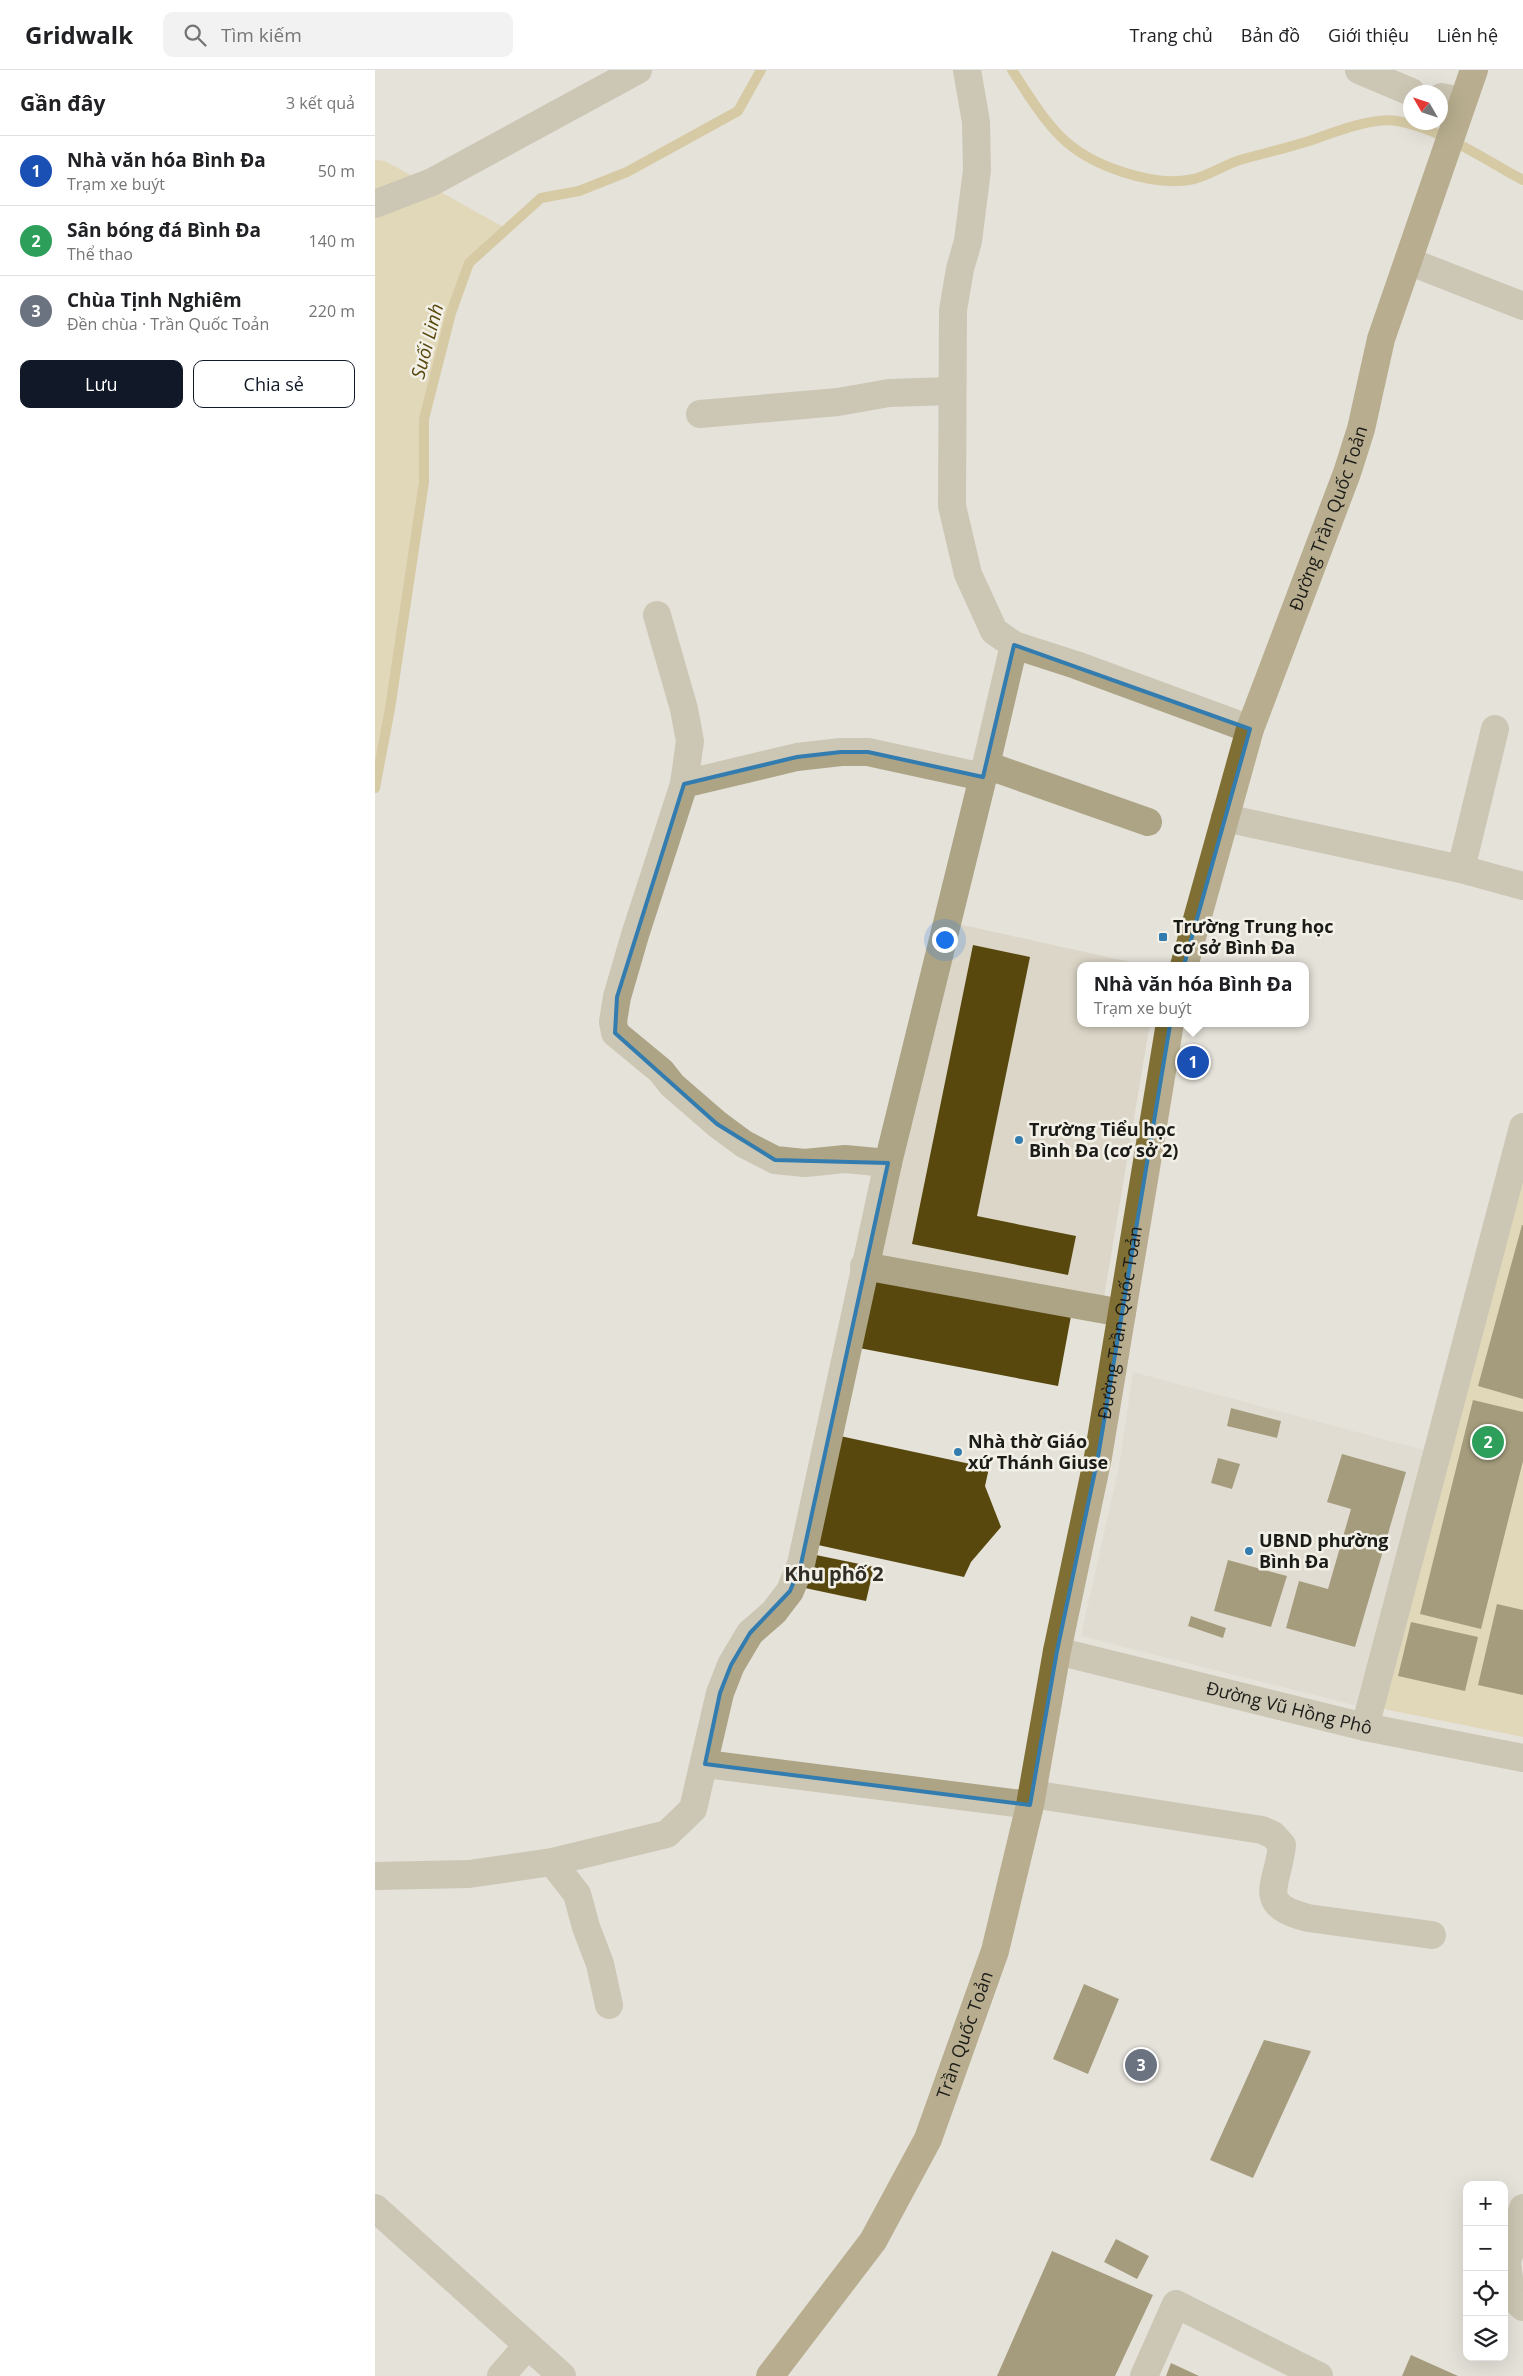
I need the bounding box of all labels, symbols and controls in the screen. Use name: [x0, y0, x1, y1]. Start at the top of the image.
search box: [163, 12, 513, 57]
text: Gridwalk: [25, 18, 133, 51]
icon: search: [181, 21, 209, 49]
text: Tìm kiếm: [221, 22, 302, 48]
text: Trang chủ: [1129, 23, 1213, 47]
text: Bản đồ: [1241, 23, 1300, 47]
text: Giới thiệu: [1328, 23, 1409, 47]
text: Liên hệ: [1437, 23, 1498, 47]
north arrow: [1403, 85, 1448, 130]
text: Gần đây: [20, 89, 105, 117]
text: 3 kết quả: [286, 92, 355, 114]
text: Nhà văn hóa Bình Đa: [67, 147, 266, 173]
text: 1: [31, 160, 41, 182]
text: 50 m: [318, 160, 355, 182]
text: Trạm xe buýt: [67, 173, 165, 195]
text: Sân bóng đá Bình Đa: [67, 217, 261, 243]
text: 2: [31, 230, 41, 252]
text: 140 m: [309, 230, 355, 252]
text: Thể thao: [67, 243, 133, 265]
text: Chùa Tịnh Nghiêm: [67, 287, 242, 313]
text: 3: [31, 300, 41, 322]
text: 220 m: [309, 300, 355, 322]
water label: Suối Linh: [405, 301, 449, 381]
text: Đền chùa · Trần Quốc Toản: [67, 313, 269, 335]
button: Lưu: [20, 360, 183, 408]
button: Chia sẻ: [193, 360, 355, 408]
street label: Đường Trần Quốc Toản: [1283, 422, 1372, 614]
place label: Trường Trung học cơ sở Bình Đa: [1173, 914, 1334, 959]
your location: [932, 927, 958, 953]
marker: Trường Trung học cơ sở Bình Đa: [1157, 931, 1169, 943]
popup: [1077, 962, 1309, 1027]
text: Nhà văn hóa Bình Đa: [1094, 971, 1292, 997]
text: Trạm xe buýt: [1094, 997, 1192, 1019]
pin: 1: [1177, 1043, 1209, 1081]
place label: Trường Tiểu học Bình Đa (cơ sở 2): [1029, 1117, 1178, 1162]
marker: Trường Tiểu học Bình Đa (cơ sở 2): [1013, 1134, 1025, 1146]
street label: Đường Trần Quốc Toản: [1091, 1224, 1147, 1421]
pin: 2: [1472, 1423, 1504, 1461]
place label: Nhà thờ Giáo xứ Thánh Giuse: [968, 1429, 1108, 1474]
marker: Nhà thờ Giáo xứ Thánh Giuse: [952, 1446, 964, 1458]
place label: UBND phường Bình Đa: [1259, 1528, 1388, 1573]
marker: UBND phường Bình Đa: [1243, 1545, 1255, 1557]
district label: Khu phố 2: [784, 1560, 884, 1587]
street label: Đường Vũ Hồng Phô: [1204, 1675, 1374, 1739]
street label: Trần Quốc Toản: [930, 1968, 998, 2102]
pin: 3: [1125, 2046, 1157, 2084]
map controls: [1463, 2181, 1508, 2361]
button: +: [1463, 2181, 1508, 2226]
button: −: [1463, 2226, 1508, 2271]
button: locate: [1463, 2271, 1508, 2316]
button: layers: [1463, 2316, 1508, 2361]

